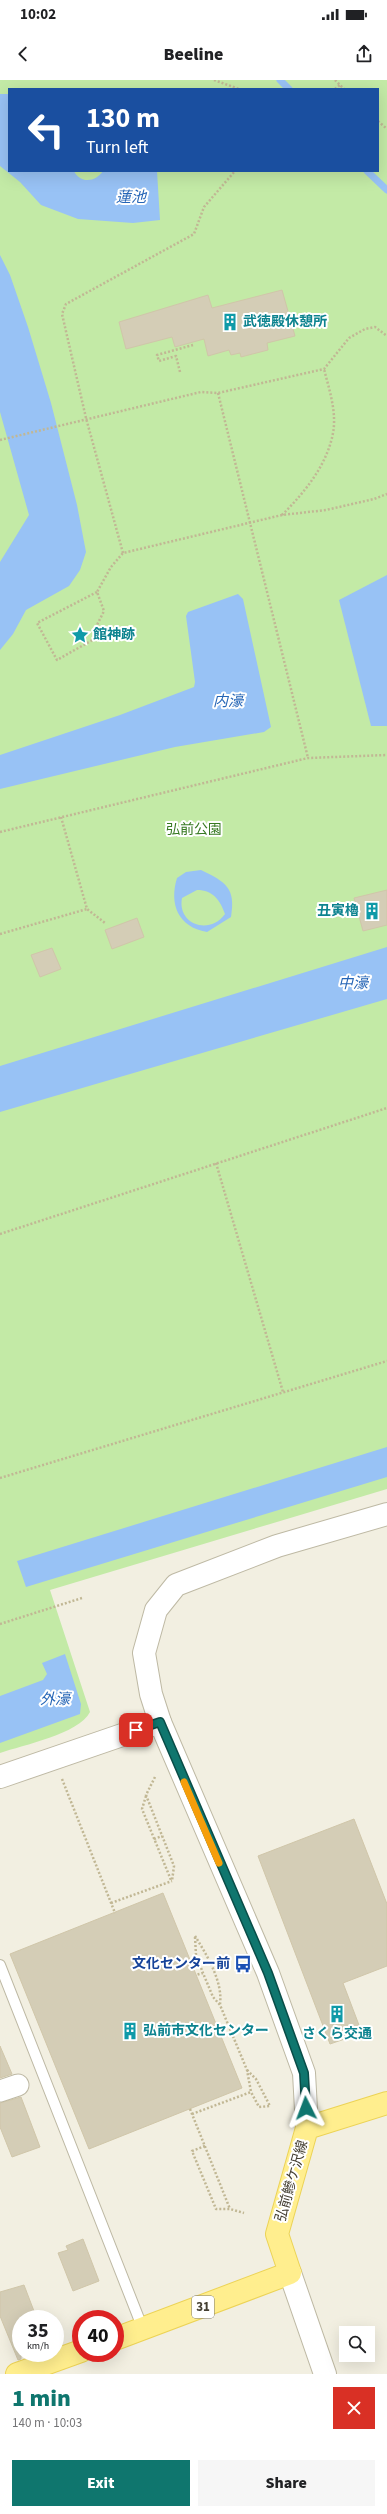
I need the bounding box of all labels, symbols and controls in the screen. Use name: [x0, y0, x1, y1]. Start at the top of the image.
text: 10:02: [20, 4, 56, 25]
text: Beeline: [164, 42, 223, 67]
icon: back: [12, 43, 34, 65]
icon: share: [353, 43, 375, 65]
text: 130 m: [86, 98, 160, 138]
icon: left: [20, 104, 72, 156]
text: Turn left: [86, 135, 148, 160]
water label: 蓮池: [116, 187, 148, 208]
building icon: 武徳殿休憩所: [220, 312, 240, 332]
place label: 武徳殿休憩所: [243, 312, 327, 332]
place icon: 館神跡: [70, 625, 90, 645]
place label: 館神跡: [93, 625, 135, 645]
water label: 内濠: [213, 691, 246, 712]
park label: 弘前公園: [166, 820, 222, 840]
place label: 丑寅櫓: [317, 901, 359, 921]
building icon: 丑寅櫓: [362, 901, 382, 921]
water label: 中濠: [338, 973, 371, 994]
water label: 外濠: [40, 1689, 73, 1710]
pin: [119, 1713, 153, 1747]
icon: arrive: [125, 1719, 147, 1741]
place label: 文化センター前: [132, 1954, 230, 1974]
bus stop icon: 文化センター前: [233, 1954, 253, 1974]
building icon: さくら交通: [327, 2004, 347, 2024]
building icon: 弘前市文化センター: [120, 2021, 140, 2041]
place label: 弘前市文化センター: [143, 2021, 269, 2041]
place label: さくら交通: [302, 2024, 372, 2044]
position arrow: [285, 2087, 327, 2129]
street label: 弘前鰺ケ沢線: [271, 2138, 313, 2224]
road number: 31: [192, 2296, 214, 2318]
speed limit sign: 40: [72, 2310, 124, 2362]
text: 35: [27, 2317, 49, 2345]
map controls: [339, 2326, 375, 2362]
button: search: [339, 2326, 375, 2362]
text: km/h: [27, 2339, 49, 2353]
text: 1 min: [12, 2381, 71, 2416]
button: close: [333, 2387, 375, 2429]
text: 140 m · 10:03: [12, 2414, 82, 2432]
button: Exit: [12, 2460, 190, 2506]
button: Share: [198, 2460, 375, 2506]

